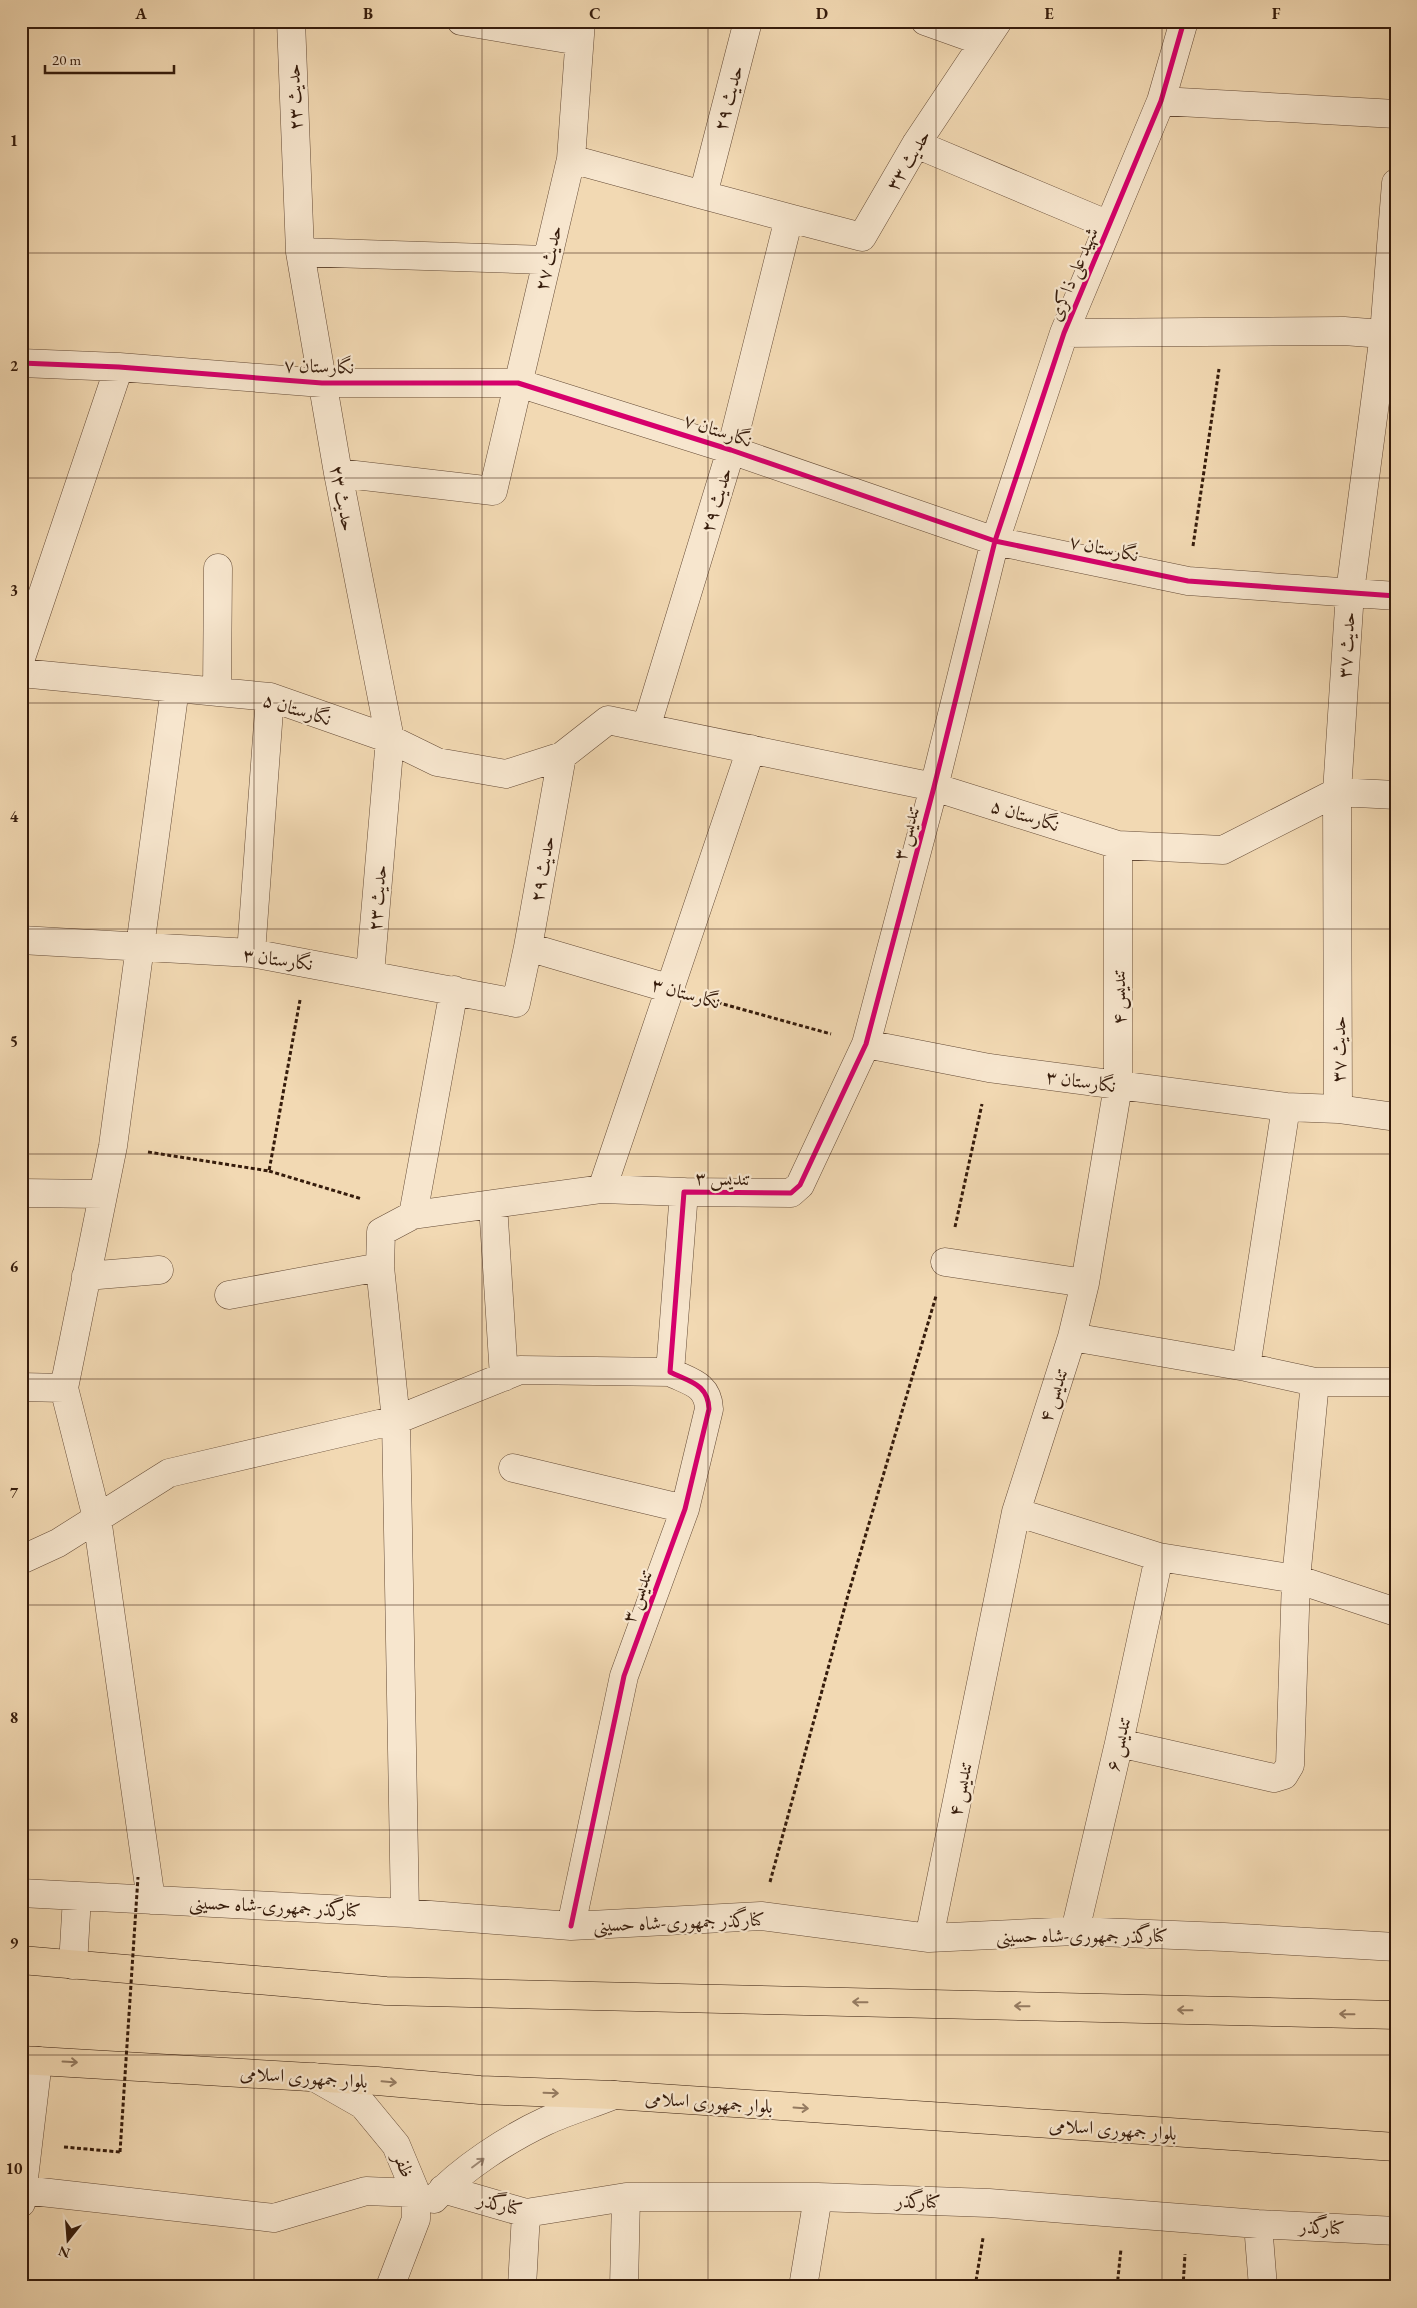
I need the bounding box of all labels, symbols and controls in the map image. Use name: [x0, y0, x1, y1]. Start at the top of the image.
text: A: [134, 3, 147, 24]
text: B: [363, 3, 373, 24]
text: C: [589, 3, 601, 24]
text: D: [816, 3, 828, 24]
text: E: [1044, 3, 1054, 24]
text: F: [1272, 3, 1281, 24]
scale bar: [45, 42, 174, 74]
text: 20 m: [52, 50, 81, 69]
street label: حدیث ۲۳: [280, 63, 308, 131]
street label: حدیث ۲۹: [707, 63, 749, 133]
street label: حدیث ۳۳: [880, 125, 936, 195]
text: 1: [10, 130, 18, 151]
street label: حدیث ۲۷: [528, 223, 568, 293]
street label: شهید علی ذاکری: [1042, 223, 1106, 326]
street label: نگارستان ۷: [283, 352, 355, 380]
text: 2: [10, 355, 19, 376]
street label: نگارستان ۷: [681, 407, 755, 453]
street label: حدیث ۲۳: [324, 463, 362, 533]
street label: حدیث ۲۹: [694, 464, 738, 536]
street label: نگارستان ۷: [1067, 528, 1141, 568]
text: 3: [10, 580, 18, 601]
street label: حدیث ۳۷: [1331, 611, 1361, 679]
street label: نگارستان ۵: [260, 687, 334, 731]
street label: نگارستان ۵: [988, 793, 1062, 837]
street label: تندیس ۳: [887, 803, 926, 863]
text: 4: [10, 806, 19, 827]
street label: حدیث ۲۹: [524, 834, 560, 904]
street label: حدیث ۲۳: [362, 864, 392, 932]
street label: نگارستان ۳: [241, 942, 315, 976]
street label: تندیس ۴: [1106, 969, 1132, 1025]
street label: نگارستان ۳: [649, 971, 723, 1015]
street label: حدیث ۳۷: [1326, 1016, 1351, 1082]
text: 5: [10, 1031, 18, 1052]
street label: نگارستان ۳: [1044, 1064, 1118, 1098]
street label: تندیس ۳: [695, 1165, 751, 1192]
text: 6: [10, 1256, 19, 1277]
street label: تندیس ۴: [1033, 1365, 1074, 1426]
text: 7: [10, 1482, 19, 1503]
street label: تندیس ۳: [616, 1566, 659, 1627]
text: 8: [10, 1707, 18, 1728]
street label: تندیس ۶: [1100, 1714, 1137, 1774]
street label: تندیس ۴: [942, 1759, 979, 1819]
street label: کنارگذر جمهوری-شاه حسینی: [189, 1888, 361, 1924]
street label: کنارگذر جمهوری-شاه حسینی: [593, 1906, 765, 1938]
street label: کنارگذر جمهوری-شاه حسینی: [996, 1922, 1168, 1949]
text: 9: [10, 1932, 19, 1953]
one-way arrow: [852, 1997, 868, 2007]
one-way arrow: [1014, 2001, 1030, 2011]
one-way arrow: [1177, 2005, 1193, 2015]
one-way arrow: [1339, 2009, 1356, 2019]
one-way arrow: [62, 2058, 78, 2067]
street label: بلوار جمهوری اسلامی: [239, 2060, 369, 2094]
one-way arrow: [381, 2077, 397, 2087]
street label: بلوار جمهوری اسلامی: [644, 2085, 774, 2119]
one-way arrow: [543, 2088, 559, 2098]
one-way arrow: [793, 2103, 809, 2112]
street label: بلوار جمهوری اسلامی: [1048, 2112, 1178, 2146]
street label: ظفر: [387, 2147, 420, 2181]
text: 10: [6, 2158, 23, 2179]
one-way arrow: [471, 2158, 485, 2168]
street label: کنارگذر: [473, 2185, 525, 2222]
street label: کنارگذر: [893, 2187, 941, 2214]
street label: کنارگذر: [1297, 2212, 1345, 2241]
north arrow: [42, 2216, 92, 2266]
text: N: [56, 2242, 72, 2263]

